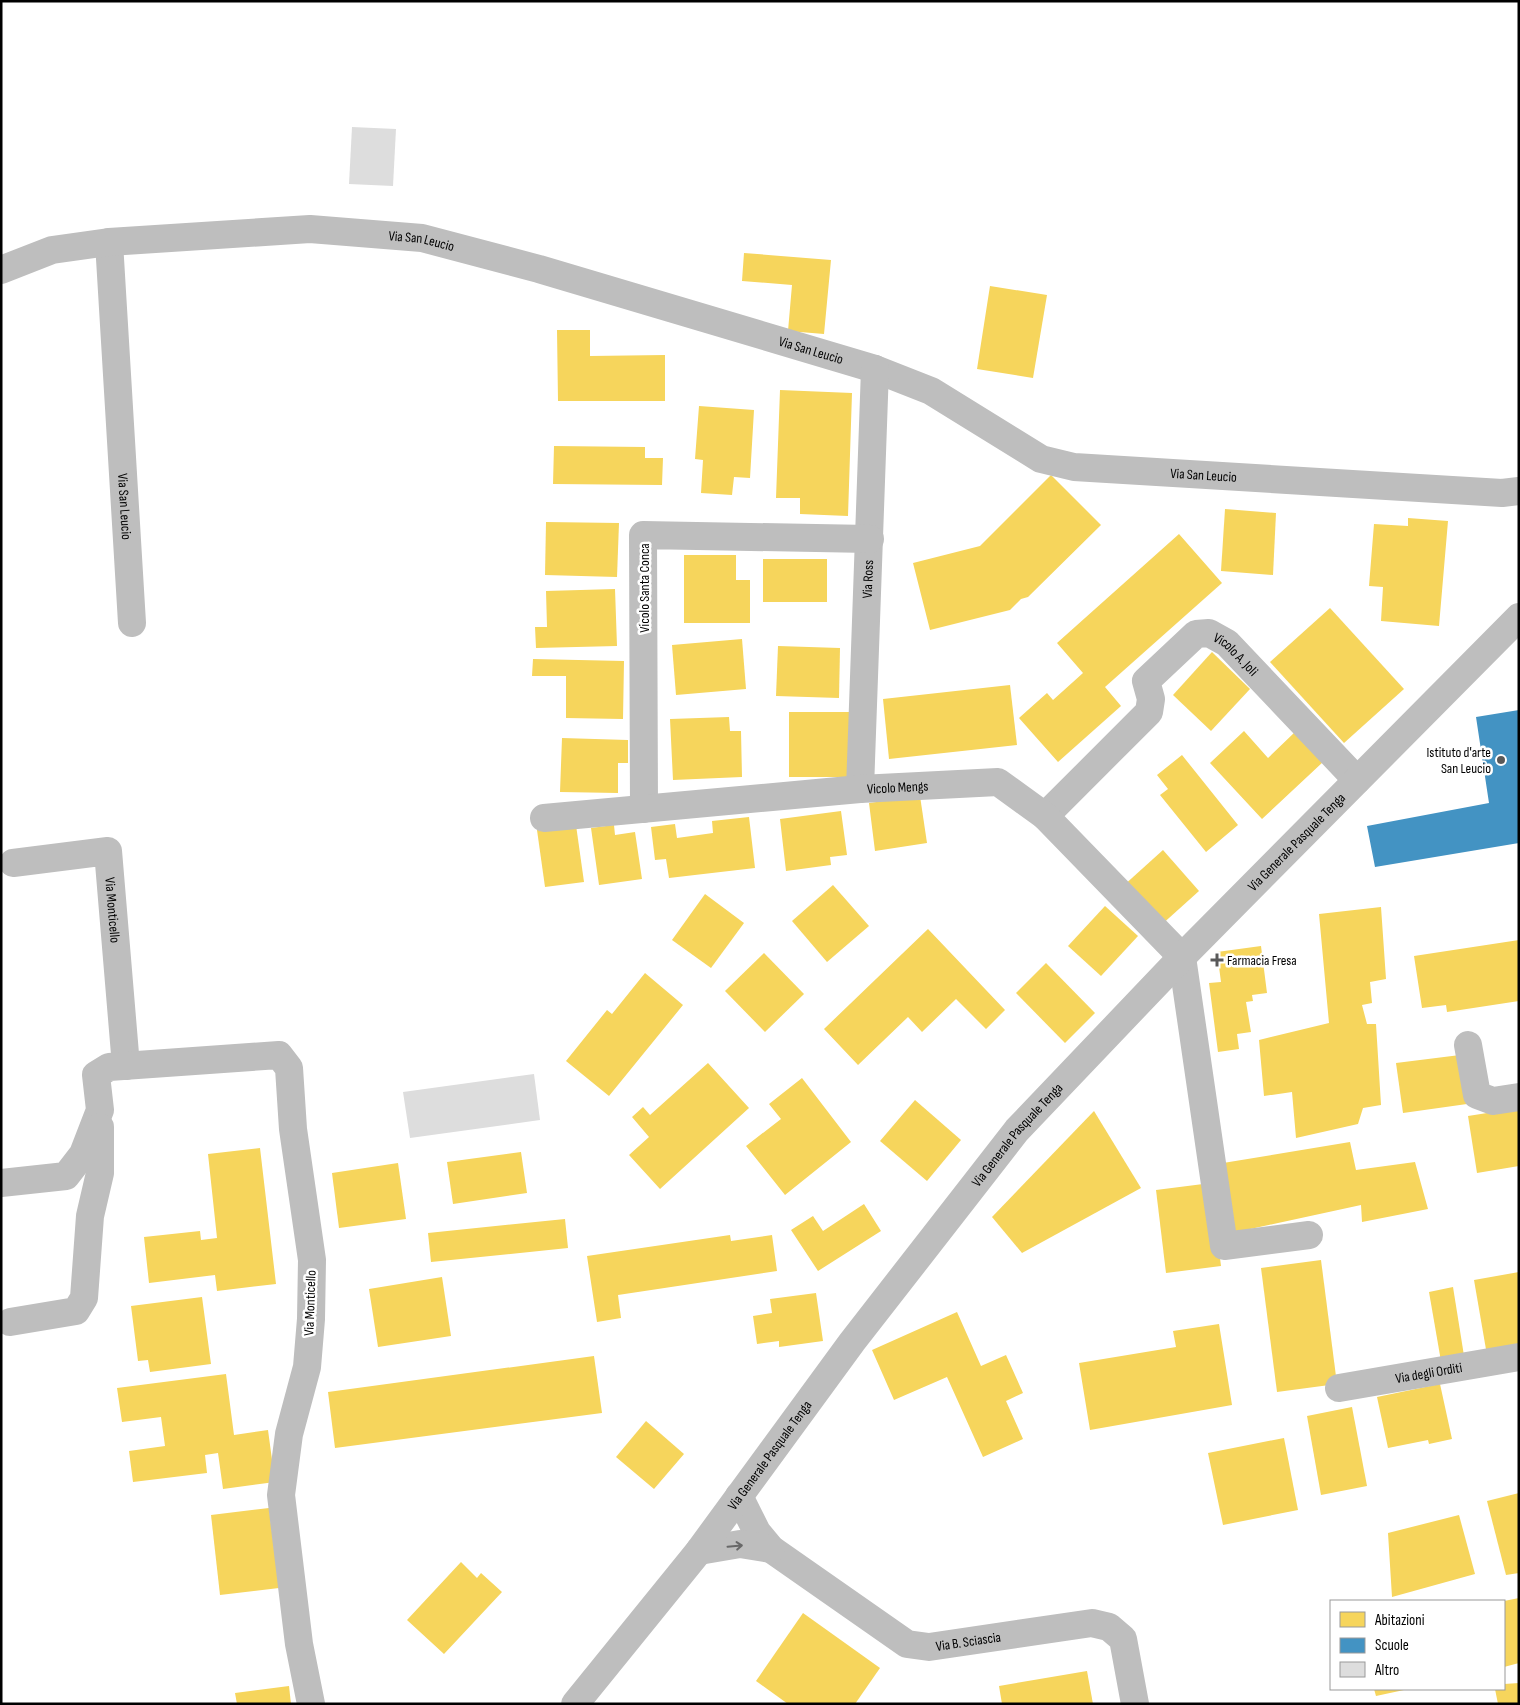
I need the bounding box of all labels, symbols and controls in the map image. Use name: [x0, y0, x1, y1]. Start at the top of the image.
street label: Via San Leucio: [388, 227, 456, 255]
street label: Via San Leucio: [777, 332, 846, 368]
street label: Via San Leucio: [1170, 464, 1238, 485]
street label: Via San Leucio: [114, 473, 135, 541]
street label: Vicolo Santa Conca: [636, 543, 653, 633]
street label: Via Ross: [858, 560, 877, 599]
street label: Vicolo A. Joli: [1210, 629, 1262, 679]
place label: Istituto d'arte San Leucio: [1427, 744, 1491, 777]
marker: Istituto d'arte San Leucio: [1495, 754, 1507, 766]
street label: Vicolo Mengs: [866, 777, 929, 797]
street label: Via Generale Pasquale Tenga: [1244, 789, 1349, 894]
street label: Via Monticello: [102, 876, 124, 944]
place label: Farmacia Fresa: [1227, 952, 1297, 969]
marker: Farmacia Fresa: [1211, 954, 1223, 966]
street label: Via Generale Pasquale Tenga: [968, 1079, 1066, 1190]
street label: Via Monticello: [300, 1270, 320, 1336]
street label: Via degli Orditi: [1394, 1358, 1463, 1387]
street label: Via Generale Pasquale Tenga: [724, 1397, 815, 1513]
one-way arrow: [727, 1541, 743, 1550]
legend: [1330, 1600, 1505, 1690]
text: Abitazioni: [1374, 1611, 1425, 1630]
street label: Via B. Sciascia: [934, 1628, 1002, 1654]
text: Scuole: [1375, 1636, 1409, 1655]
text: Altro: [1374, 1661, 1399, 1680]

